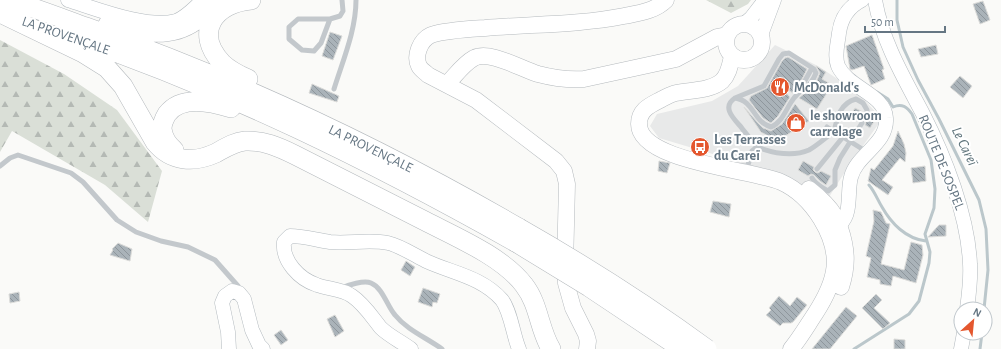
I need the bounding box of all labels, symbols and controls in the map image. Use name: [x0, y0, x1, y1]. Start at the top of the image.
scale bar: [865, 8, 945, 34]
street label: LA PROVENÇALE: [20, 14, 112, 58]
text: 50 m: [871, 16, 894, 28]
restaurant icon: McDonald's: [769, 76, 791, 98]
place label: McDonald's: [794, 81, 859, 95]
place label: le showroom carrelage: [810, 109, 882, 139]
shop icon: le showroom carrelage: [785, 112, 807, 134]
street label: ROUTE DE SOSPEL: [916, 113, 967, 212]
street label: LA PROVENÇALE: [326, 123, 415, 175]
water label: Le Careï: [949, 124, 981, 169]
place label: Les Terrasses du Careï: [714, 133, 786, 163]
bus stop icon: Les Terrasses du Careï: [689, 136, 711, 158]
north arrow: [953, 301, 993, 341]
text: N: [971, 306, 983, 319]

